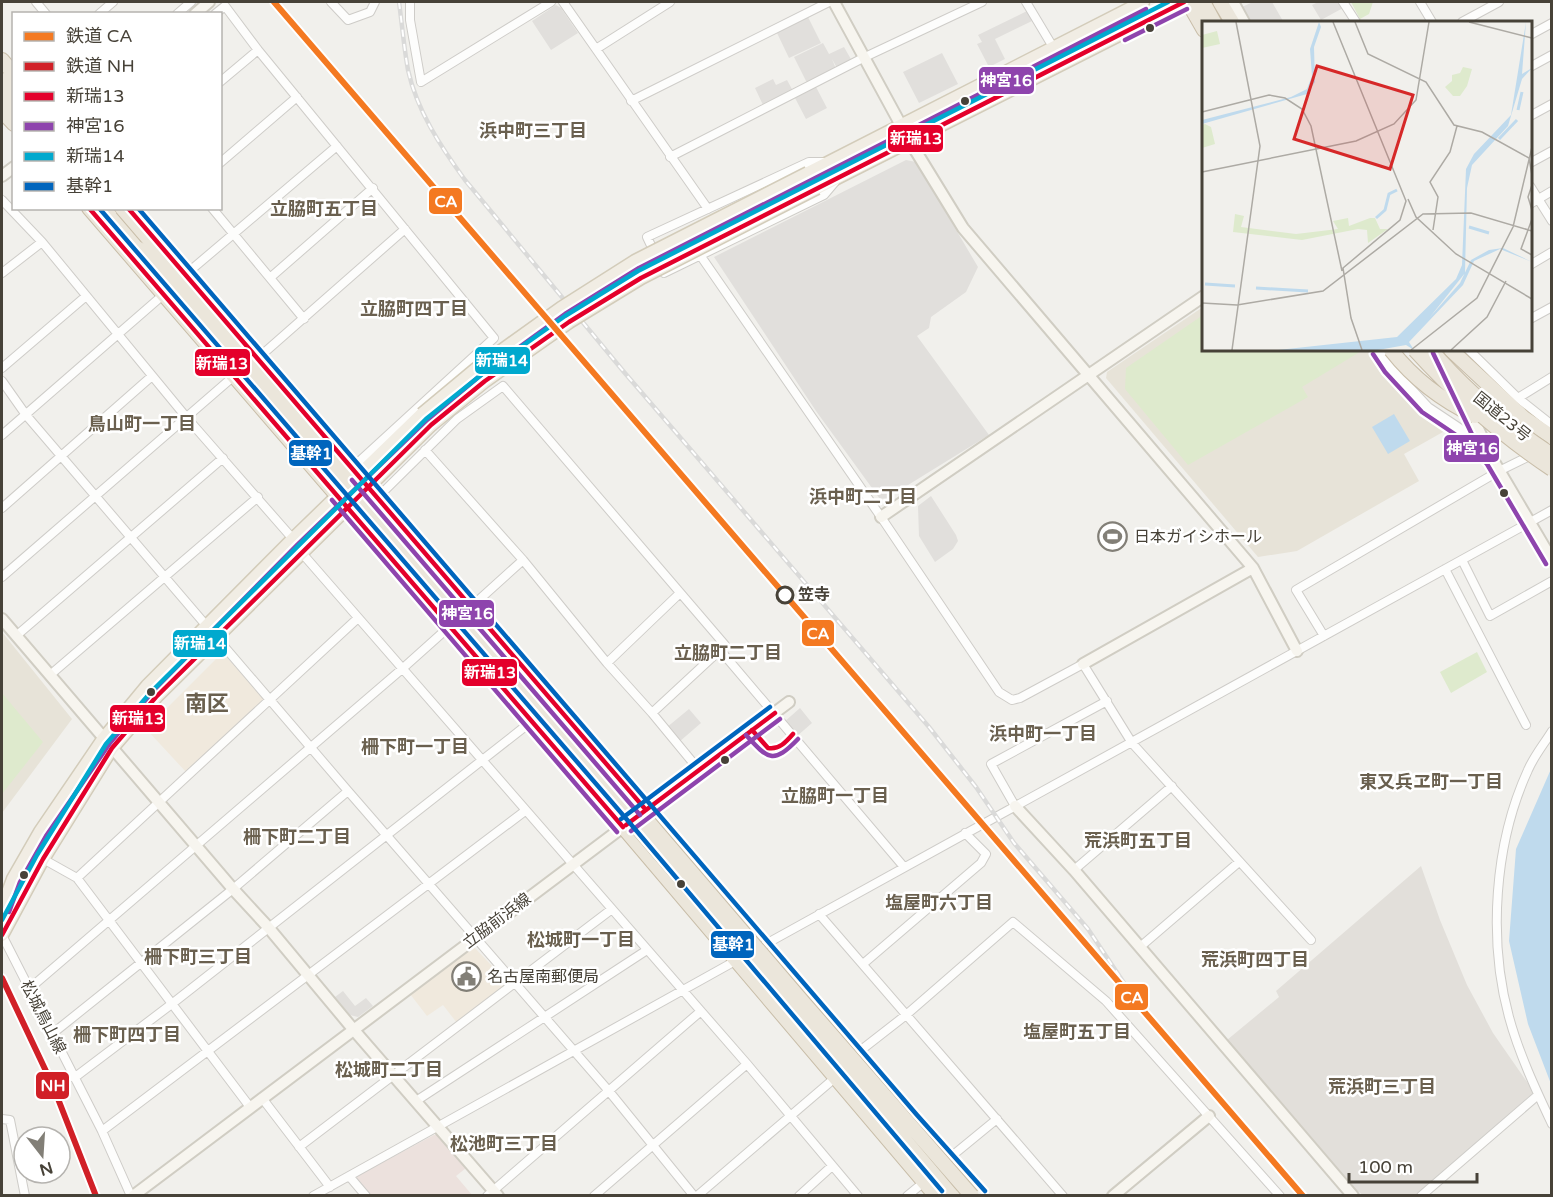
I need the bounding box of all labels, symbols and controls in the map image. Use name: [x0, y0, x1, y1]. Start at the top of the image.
legend: [12, 12, 222, 210]
inset map: [1202, 21, 1532, 351]
unlabelled marker: [1144, 22, 1156, 34]
text: 鉄道 CA: [66, 25, 133, 47]
text: 鉄道 NH: [66, 55, 135, 77]
line badge: 神宮16: [978, 66, 1035, 95]
text: 神宮16: [980, 71, 1032, 91]
text: 新瑞13: [66, 85, 125, 107]
unlabelled marker: [959, 95, 971, 107]
text: 神宮16: [66, 115, 125, 137]
district label: 浜中町三丁目: [479, 120, 587, 142]
line badge: 新瑞13: [887, 124, 944, 153]
text: 新瑞13: [890, 129, 942, 149]
text: 新瑞14: [66, 145, 125, 167]
text: 基幹1: [66, 175, 113, 197]
line badge: CA: [428, 187, 463, 215]
text: CA: [434, 192, 458, 212]
district label: 立脇町五丁目: [270, 198, 378, 220]
district label: 立脇町四丁目: [360, 298, 468, 320]
line badge: 新瑞14: [474, 346, 531, 375]
line badge: 新瑞13: [194, 348, 251, 377]
text: 新瑞14: [476, 351, 528, 371]
text: 新瑞13: [196, 354, 248, 374]
street label: 国道23号: [1469, 388, 1535, 446]
district label: 鳥山町一丁目: [88, 413, 196, 435]
line badge: 神宮16: [1443, 434, 1500, 463]
line badge: 基幹1: [288, 439, 333, 467]
text: 神宮16: [1446, 439, 1498, 459]
text: 基幹1: [290, 444, 332, 464]
district label: 浜中町二丁目: [809, 486, 917, 508]
unlabelled marker: [1498, 487, 1510, 499]
sports icon: 日本ガイシホール: [1097, 521, 1129, 553]
place label: 日本ガイシホール: [1134, 527, 1262, 547]
place label: 笠寺: [798, 585, 830, 605]
marker: 笠寺: [776, 586, 794, 604]
line badge: 神宮16: [438, 599, 495, 628]
text: 神宮16: [441, 604, 493, 624]
line badge: CA: [801, 619, 835, 647]
text: CA: [806, 624, 830, 644]
line badge: 新瑞14: [172, 629, 228, 658]
text: 新瑞14: [174, 634, 226, 654]
district label: 立脇町二丁目: [674, 642, 782, 664]
line badge: 新瑞13: [461, 658, 518, 687]
text: 新瑞13: [464, 663, 516, 683]
unlabelled marker: [145, 686, 157, 698]
district label: 南区: [185, 691, 229, 717]
line badge: 新瑞13: [109, 704, 166, 733]
text: 新瑞13: [112, 709, 164, 729]
district label: 浜中町一丁目: [989, 723, 1097, 745]
district label: 柵下町一丁目: [361, 736, 469, 758]
unlabelled marker: [719, 754, 731, 766]
district label: 東又兵ヱ町一丁目: [1359, 771, 1503, 793]
district label: 立脇町一丁目: [781, 785, 889, 807]
district label: 柵下町二丁目: [243, 826, 351, 848]
district label: 荒浜町五丁目: [1084, 830, 1192, 852]
unlabelled marker: [18, 869, 30, 881]
unlabelled marker: [675, 878, 687, 890]
street label: 立脇前浜線: [459, 889, 535, 953]
district label: 塩屋町六丁目: [885, 892, 993, 914]
district label: 松城町一丁目: [527, 929, 635, 951]
line badge: 基幹1: [710, 930, 755, 959]
text: 基幹1: [712, 935, 754, 955]
district label: 柵下町三丁目: [144, 946, 252, 968]
district label: 荒浜町四丁目: [1201, 949, 1309, 971]
public building icon: 名古屋南郵便局: [450, 961, 482, 993]
place label: 名古屋南郵便局: [487, 967, 599, 987]
street label: 松城鳥山線: [16, 977, 70, 1057]
line badge: CA: [1114, 983, 1149, 1011]
text: CA: [1120, 988, 1144, 1008]
district label: 塩屋町五丁目: [1023, 1021, 1131, 1043]
district label: 柵下町四丁目: [73, 1024, 181, 1046]
district label: 松城町二丁目: [335, 1059, 443, 1081]
line badge: NH: [35, 1071, 70, 1100]
text: NH: [41, 1076, 65, 1096]
district label: 荒浜町三丁目: [1328, 1076, 1436, 1098]
north arrow: [12, 1125, 72, 1185]
district label: 松池町三丁目: [450, 1133, 558, 1155]
scale bar: [1349, 1146, 1476, 1184]
text: 100 m: [1358, 1156, 1413, 1178]
text: N: [37, 1157, 55, 1180]

